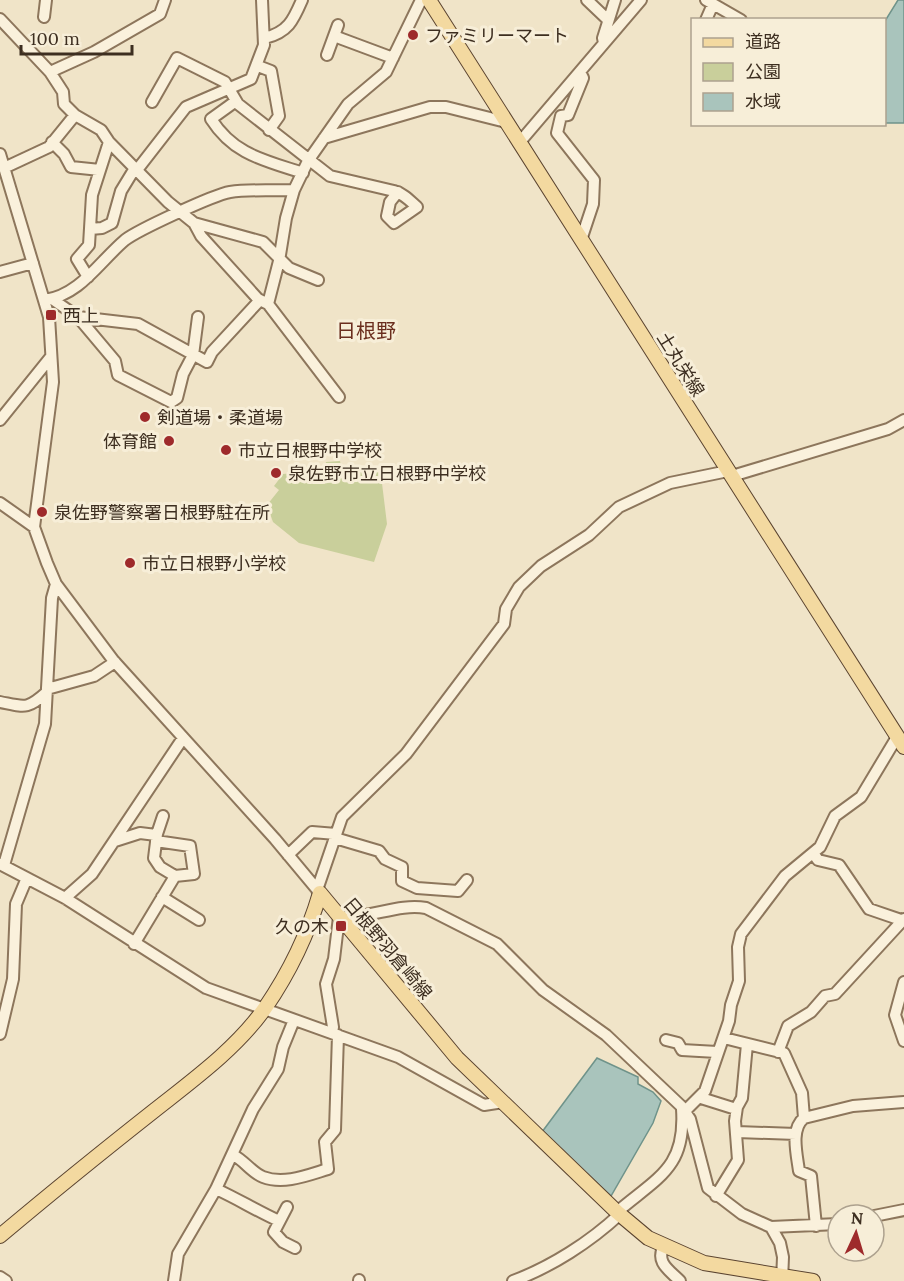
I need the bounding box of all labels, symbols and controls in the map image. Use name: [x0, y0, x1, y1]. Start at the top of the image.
scale bar: [21, 18, 132, 56]
legend: [691, 18, 886, 126]
place label: ファミリーマート: [425, 24, 569, 47]
text: 100 m: [30, 27, 80, 50]
marker: ファミリーマート: [406, 28, 420, 42]
text: 道路: [745, 30, 781, 53]
text: 公園: [745, 60, 781, 83]
text: 水域: [745, 90, 781, 113]
place label: 西上: [63, 304, 99, 327]
marker: 西上: [44, 308, 58, 322]
district label: 日根野: [336, 318, 396, 343]
street label: 土丸栄線: [652, 327, 710, 401]
place label: 剣道場・柔道場: [157, 406, 283, 429]
marker: 剣道場・柔道場: [138, 410, 152, 424]
place label: 体育館: [103, 430, 157, 453]
marker: 体育館: [162, 434, 176, 448]
place label: 市立日根野中学校: [238, 439, 382, 462]
marker: 市立日根野中学校: [219, 443, 233, 457]
place label: 泉佐野市立日根野中学校: [288, 462, 486, 485]
marker: 泉佐野市立日根野中学校: [269, 466, 283, 480]
place label: 泉佐野警察署日根野駐在所: [54, 501, 270, 524]
marker: 泉佐野警察署日根野駐在所: [35, 505, 49, 519]
place label: 市立日根野小学校: [142, 552, 286, 575]
marker: 市立日根野小学校: [123, 556, 137, 570]
street label: 日根野羽倉崎線: [339, 892, 437, 1004]
place label: 久の木: [275, 915, 329, 938]
marker: 久の木: [334, 919, 348, 933]
north arrow: [826, 1203, 886, 1263]
text: N: [850, 1208, 864, 1228]

